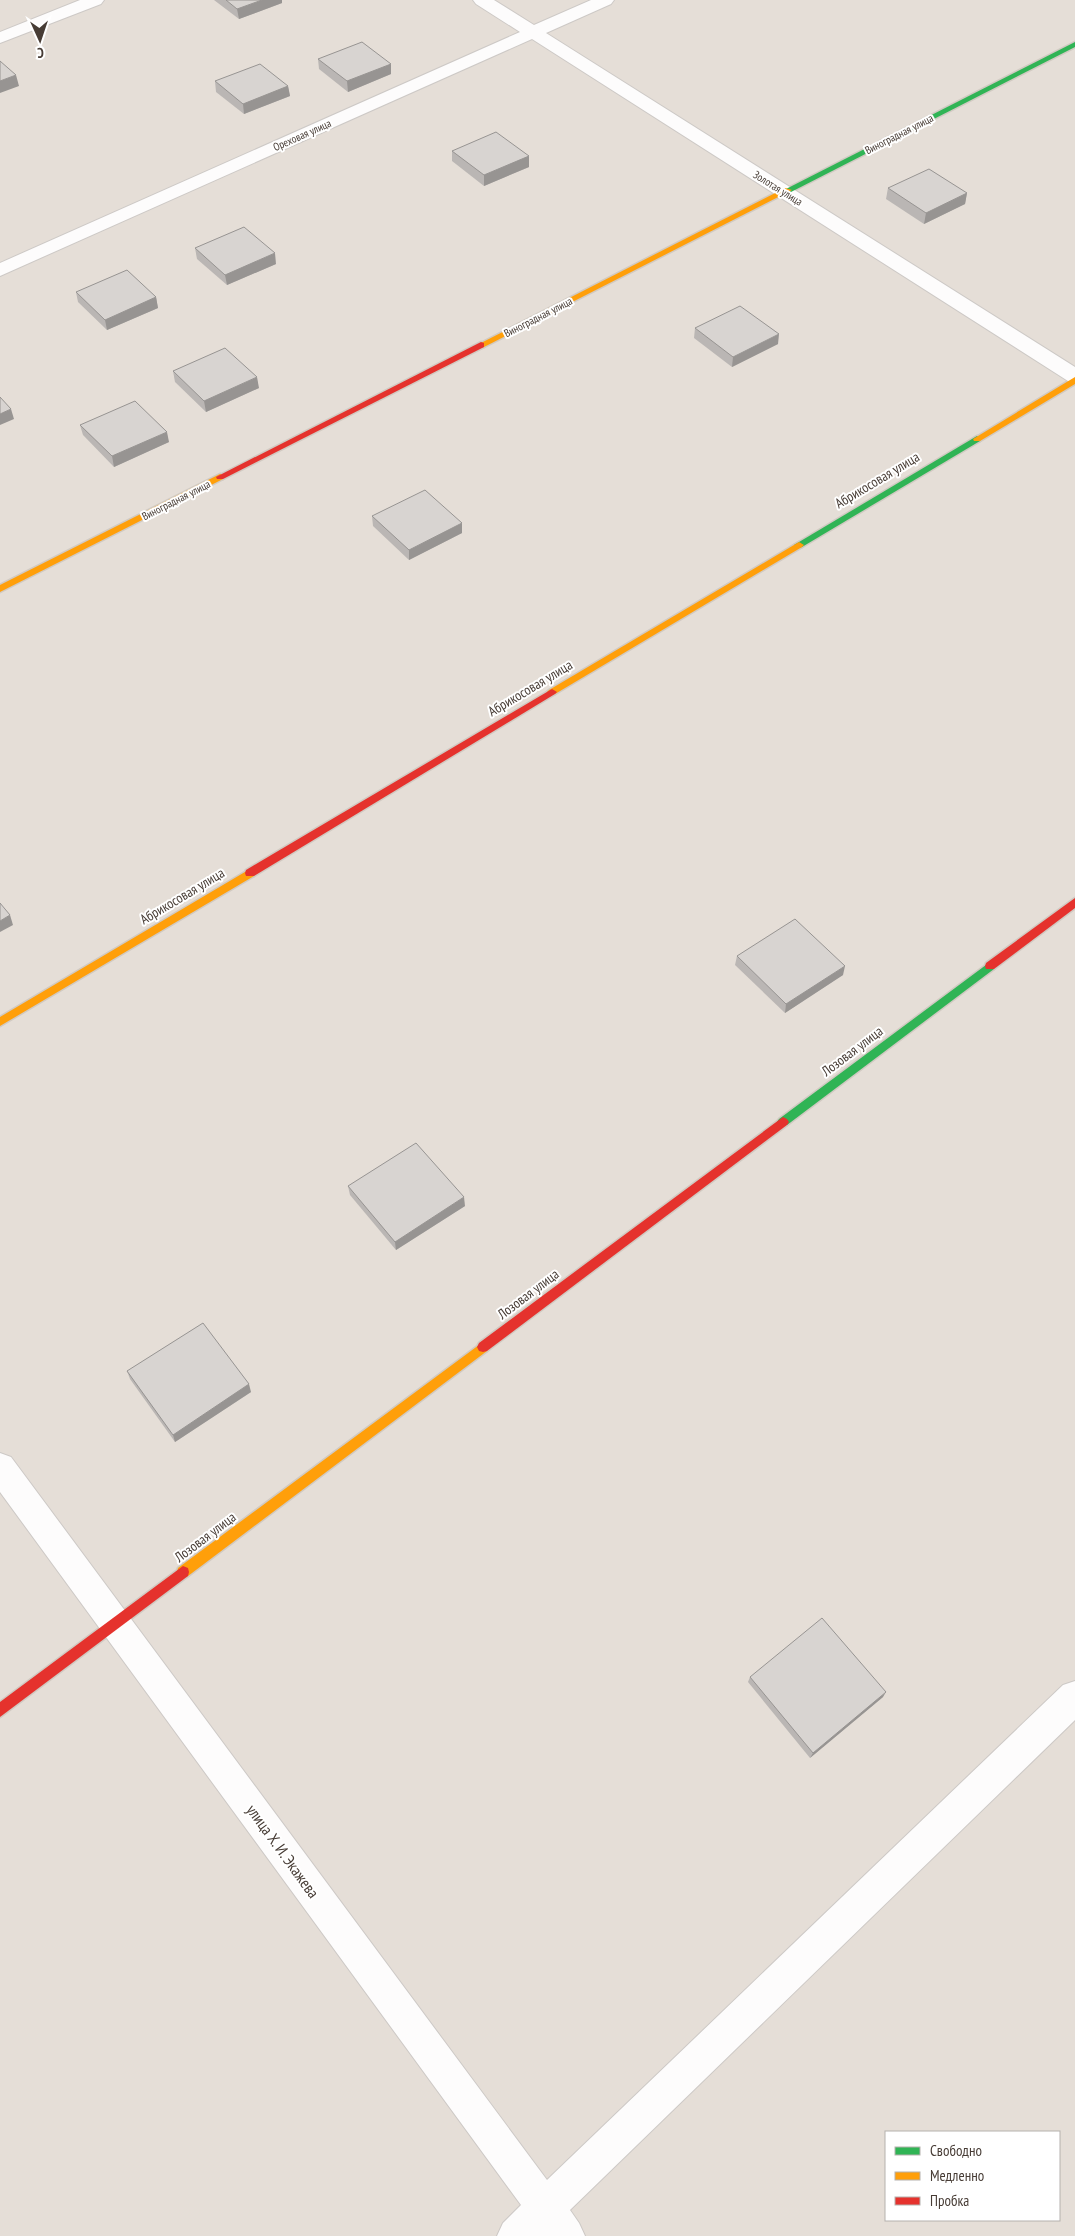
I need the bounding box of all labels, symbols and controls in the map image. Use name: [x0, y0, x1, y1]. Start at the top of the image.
north arrow: [15, 15, 65, 65]
text: С: [36, 44, 44, 62]
street label: Виноградная улица: [862, 111, 936, 157]
street label: Ореховая улица: [271, 116, 333, 154]
street label: Золотая улица: [751, 167, 805, 209]
street label: Виноградная улица: [501, 294, 575, 340]
street label: Абрикосовая улица: [832, 448, 922, 512]
street label: Виноградная улица: [139, 477, 213, 523]
street label: Абрикосовая улица: [485, 656, 575, 720]
street label: Абрикосовая улица: [137, 864, 227, 928]
street label: Лозовая улица: [817, 1022, 886, 1081]
street label: Лозовая улица: [493, 1265, 562, 1324]
street label: Лозовая улица: [170, 1508, 239, 1567]
street label: улица Х. И. Экажева: [242, 1800, 324, 1902]
legend: [885, 2131, 1060, 2221]
text: Свободно: [930, 2141, 982, 2160]
text: Медленно: [930, 2166, 984, 2185]
text: Пробка: [930, 2191, 969, 2210]

